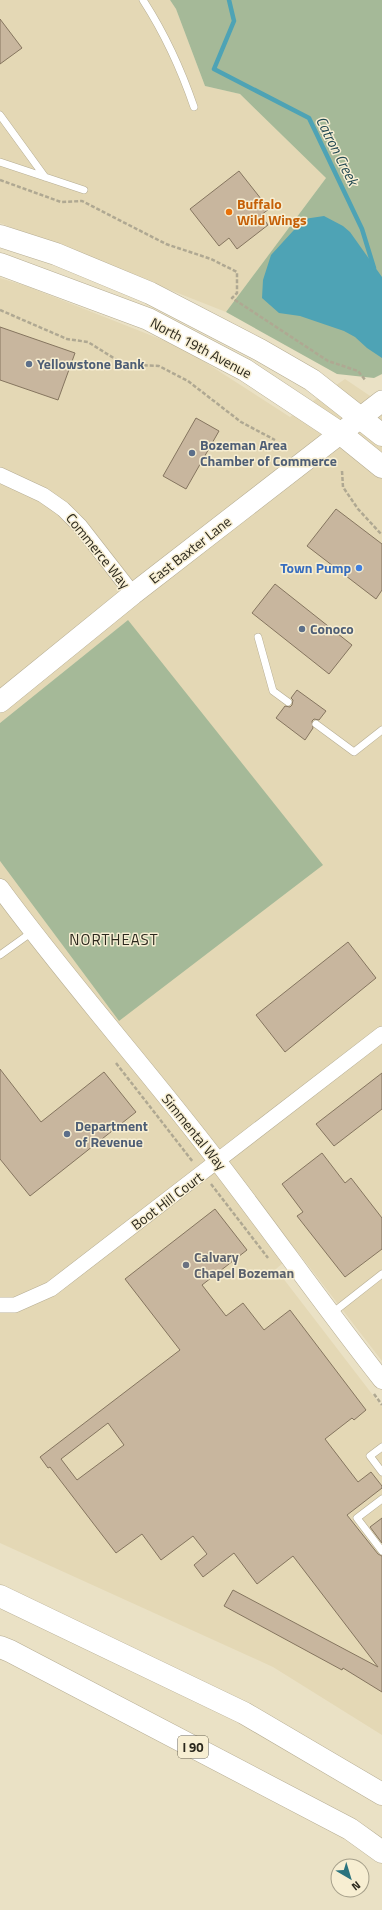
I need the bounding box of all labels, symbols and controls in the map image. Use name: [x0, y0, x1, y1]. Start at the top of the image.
water label: Catron Creek: [310, 112, 366, 191]
place label: Buffalo Wild Wings: [237, 193, 307, 230]
marker: Buffalo Wild Wings: [224, 207, 234, 217]
street label: North 19th Avenue: [147, 312, 256, 383]
place label: Yellowstone Bank: [37, 353, 145, 374]
marker: Yellowstone Bank: [24, 359, 34, 369]
place label: Bozeman Area Chamber of Commerce: [200, 434, 337, 471]
marker: Bozeman Area Chamber of Commerce: [187, 448, 197, 458]
street label: Commerce Way: [61, 508, 136, 593]
street label: East Baxter Lane: [144, 511, 235, 588]
place label: Town Pump: [280, 557, 351, 578]
marker: Town Pump: [354, 563, 364, 573]
place label: Conoco: [310, 618, 354, 639]
marker: Conoco: [297, 624, 307, 634]
district label: NORTHEAST: [69, 928, 159, 951]
street label: Simmental Way: [157, 1089, 232, 1175]
place label: Department of Revenue: [75, 1115, 148, 1152]
marker: Department of Revenue: [62, 1129, 72, 1139]
street label: Boot Hill Court: [126, 1166, 207, 1235]
place label: Calvary Chapel Bozeman: [194, 1246, 294, 1283]
marker: Calvary Chapel Bozeman: [181, 1260, 191, 1270]
road number: I 90: [178, 1736, 208, 1758]
north arrow: [330, 1858, 370, 1898]
text: N: [348, 1877, 364, 1895]

